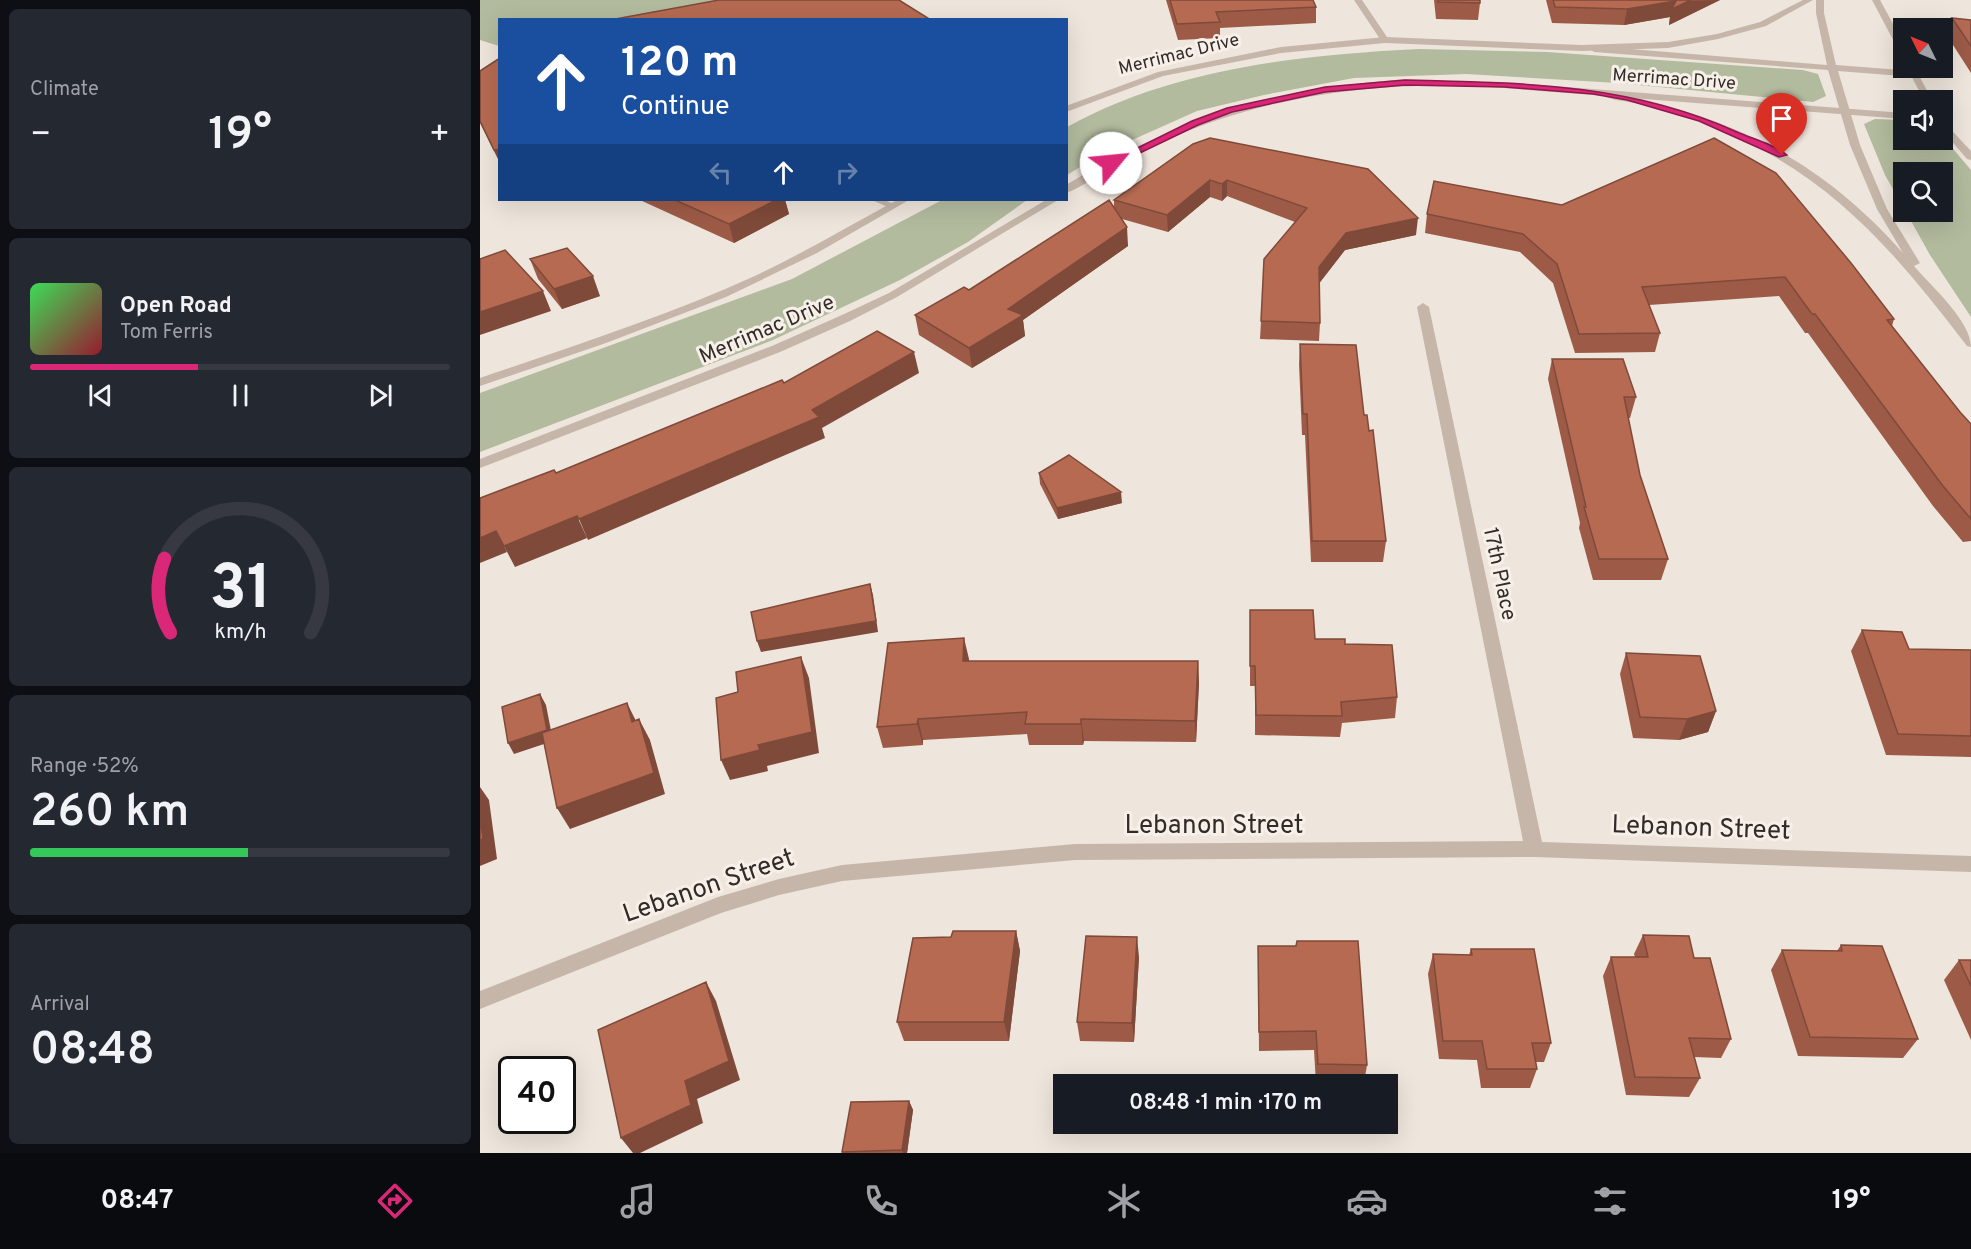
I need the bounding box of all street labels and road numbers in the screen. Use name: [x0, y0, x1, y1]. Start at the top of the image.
street label: Merrimac Drive: [1116, 29, 1242, 81]
street label: Merrimac Drive: [1611, 64, 1737, 96]
street label: Merrimac Drive: [695, 289, 839, 371]
street label: 17th Place: [1476, 525, 1522, 623]
street label: Lebanon Street: [1611, 809, 1791, 849]
street label: Lebanon Street: [1124, 810, 1304, 843]
street label: Lebanon Street: [619, 842, 799, 932]

